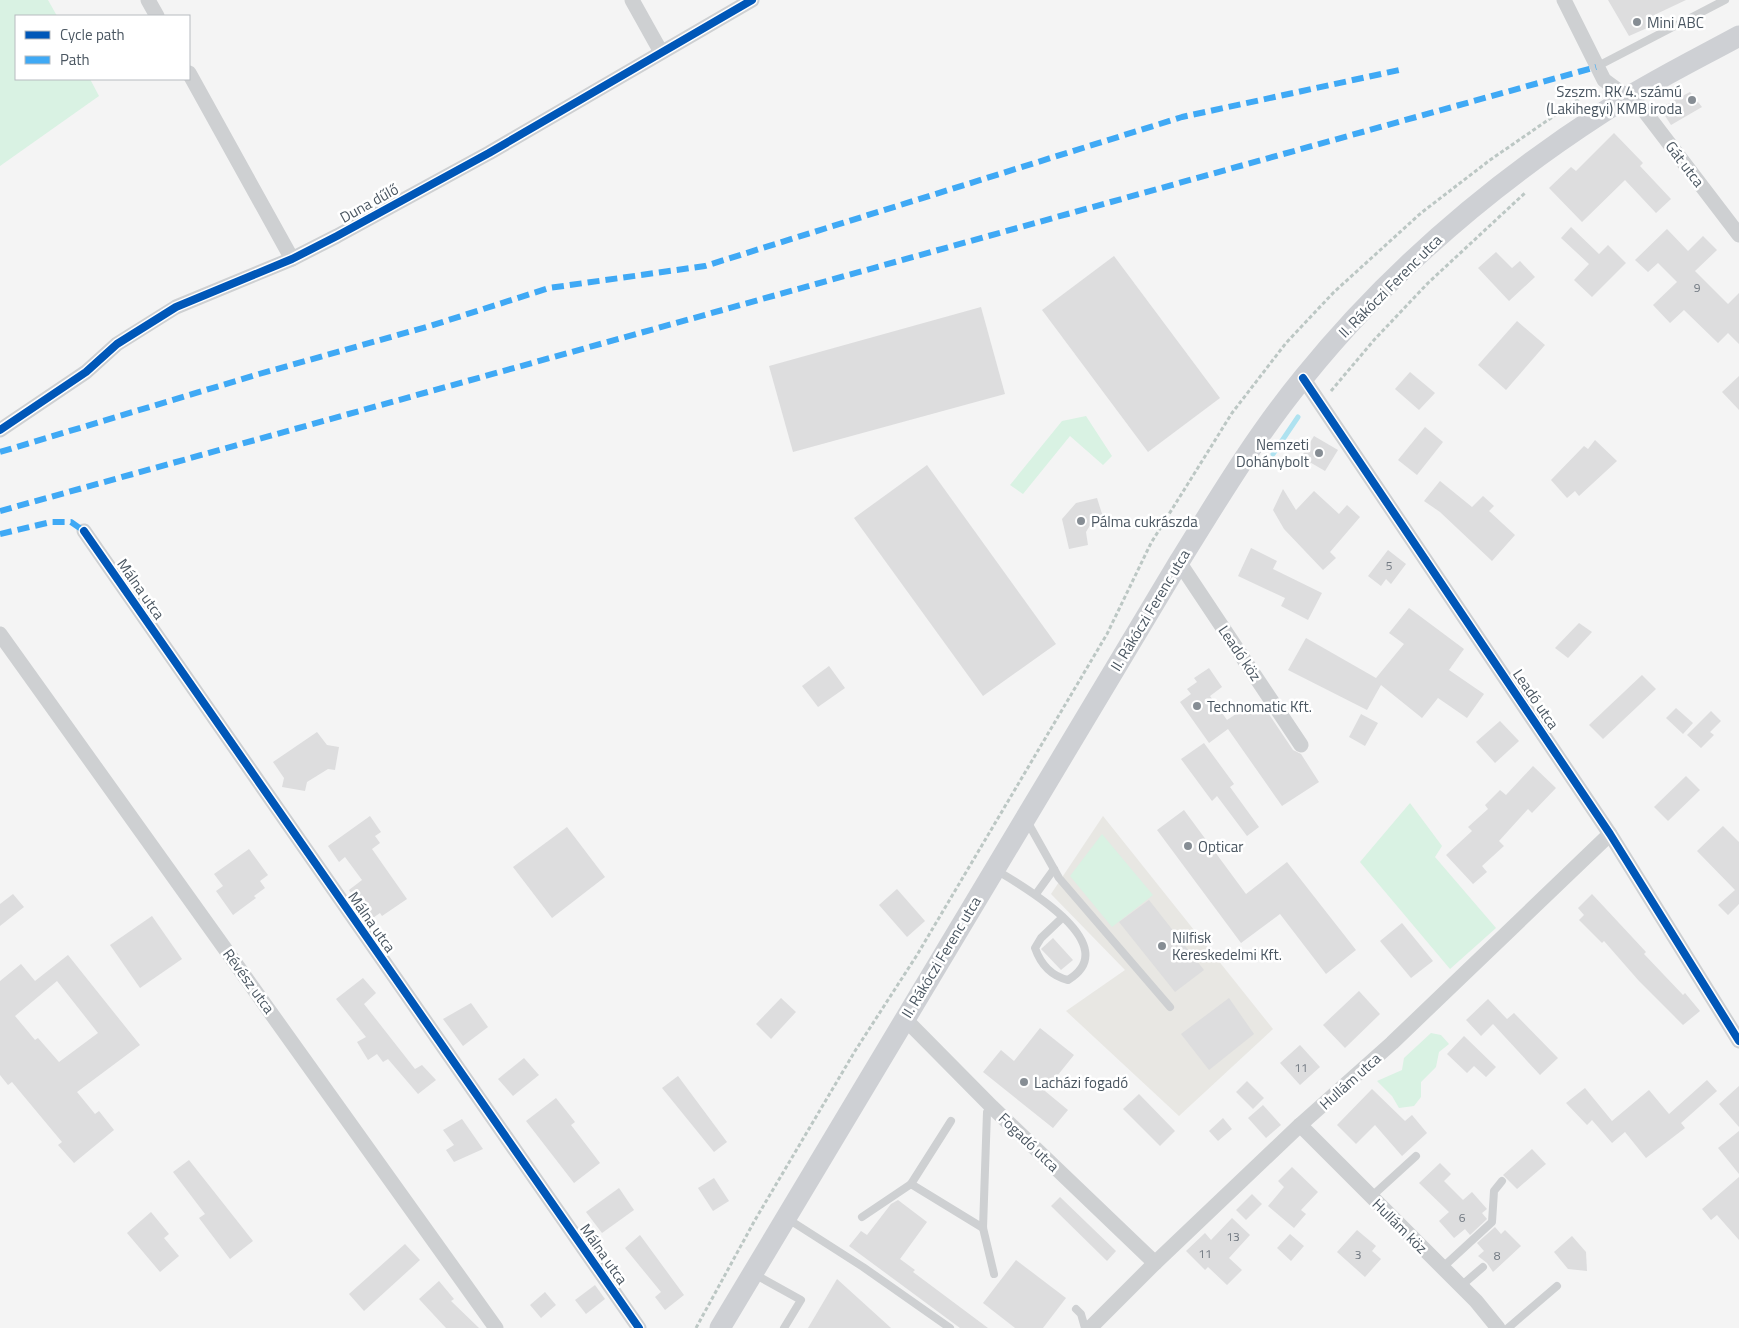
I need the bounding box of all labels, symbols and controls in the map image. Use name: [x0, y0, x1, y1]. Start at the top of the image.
place label: Mini ABC: [1647, 11, 1704, 34]
legend: [15, 15, 190, 80]
marker: Mini ABC: [1631, 16, 1643, 28]
text: Cycle path: [60, 23, 125, 46]
text: Path: [60, 48, 90, 71]
place label: Szszm. RK 4. számú (Lakihegyi) KMB iroda: [1546, 80, 1682, 120]
marker: Szszm. RK 4. számú (Lakihegyi) KMB iroda: [1686, 94, 1698, 106]
street label: Gát utca: [1660, 136, 1710, 192]
street label: Duna dűlő: [336, 177, 403, 229]
street label: II. Rákóczi Ferenc utca: [1333, 229, 1447, 343]
house number: 9: [1694, 278, 1701, 297]
place label: Nemzeti Dohánybolt: [1236, 433, 1310, 473]
marker: Nemzeti Dohánybolt: [1313, 447, 1325, 459]
place label: Pálma cukrászda: [1091, 510, 1198, 533]
marker: Pálma cukrászda: [1075, 515, 1087, 527]
street label: II. Rákóczi Ferenc utca: [1104, 544, 1196, 675]
street label: Málna utca: [112, 554, 171, 625]
house number: 5: [1386, 556, 1393, 575]
street label: Leadó köz: [1213, 620, 1267, 686]
street label: Leadó utca: [1507, 664, 1565, 734]
place label: Technomatic Kft.: [1207, 695, 1312, 718]
marker: Technomatic Kft.: [1191, 700, 1203, 712]
place label: Opticar: [1198, 835, 1244, 858]
marker: Opticar: [1182, 840, 1194, 852]
street label: Málna utca: [343, 887, 402, 958]
street label: II. Rákóczi Ferenc utca: [895, 891, 987, 1022]
place label: Nilfisk Kereskedelmi Kft.: [1172, 926, 1282, 966]
marker: Nilfisk Kereskedelmi Kft.: [1156, 940, 1168, 952]
street label: Révész utca: [217, 944, 281, 1019]
street label: Hullám utca: [1314, 1047, 1386, 1115]
house number: 11: [1294, 1058, 1308, 1077]
place label: Lacházi fogadó: [1034, 1071, 1128, 1094]
marker: Lacházi fogadó: [1018, 1076, 1030, 1088]
street label: Fogadó utca: [993, 1107, 1065, 1177]
street label: Hullám köz: [1367, 1193, 1433, 1259]
house number: 6: [1459, 1208, 1466, 1227]
street label: Málna utca: [575, 1219, 634, 1290]
house number: 13: [1226, 1227, 1240, 1246]
house number: 11: [1198, 1244, 1212, 1263]
house number: 3: [1355, 1245, 1361, 1264]
house number: 8: [1494, 1246, 1501, 1265]

